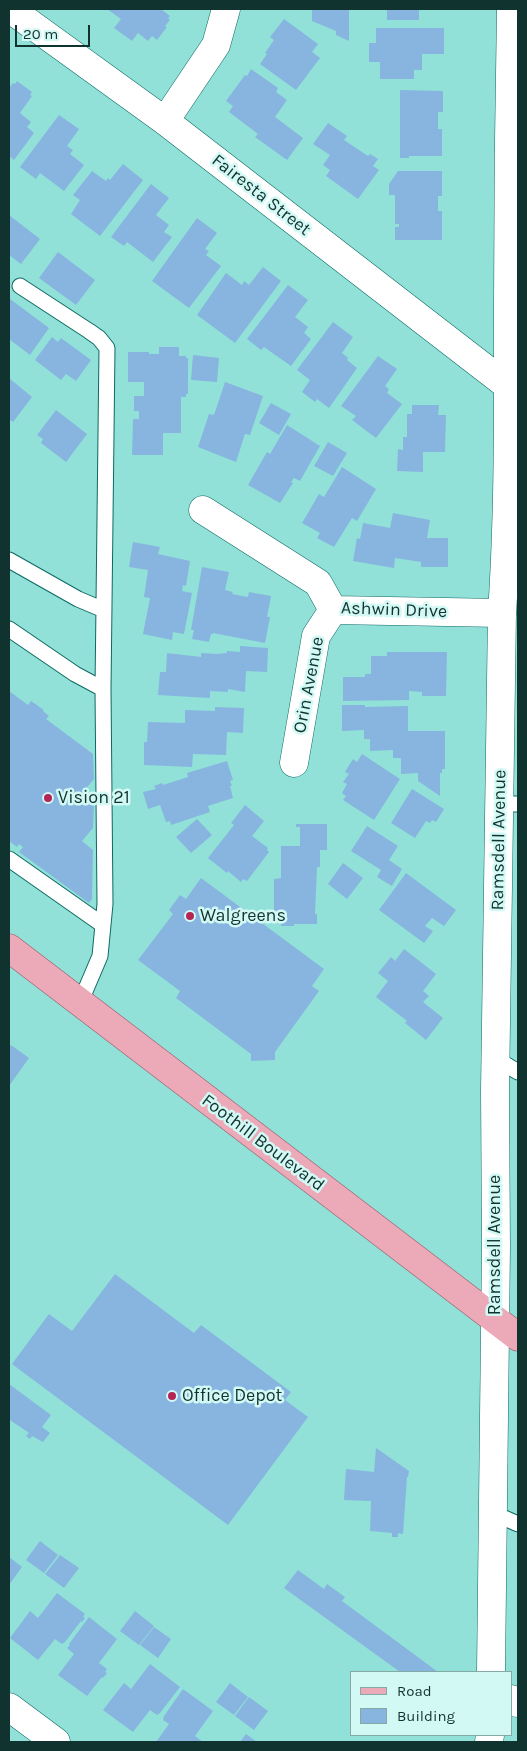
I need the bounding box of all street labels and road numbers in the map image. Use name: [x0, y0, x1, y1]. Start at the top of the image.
street label: Fairesta Street: [207, 150, 315, 240]
street label: Ashwin Drive: [341, 597, 447, 623]
street label: Orin Avenue: [289, 635, 329, 735]
street label: Ramsdell Avenue: [487, 769, 511, 911]
street label: Foothill Boulevard: [197, 1090, 329, 1196]
street label: Ramsdell Avenue: [484, 1175, 506, 1315]

